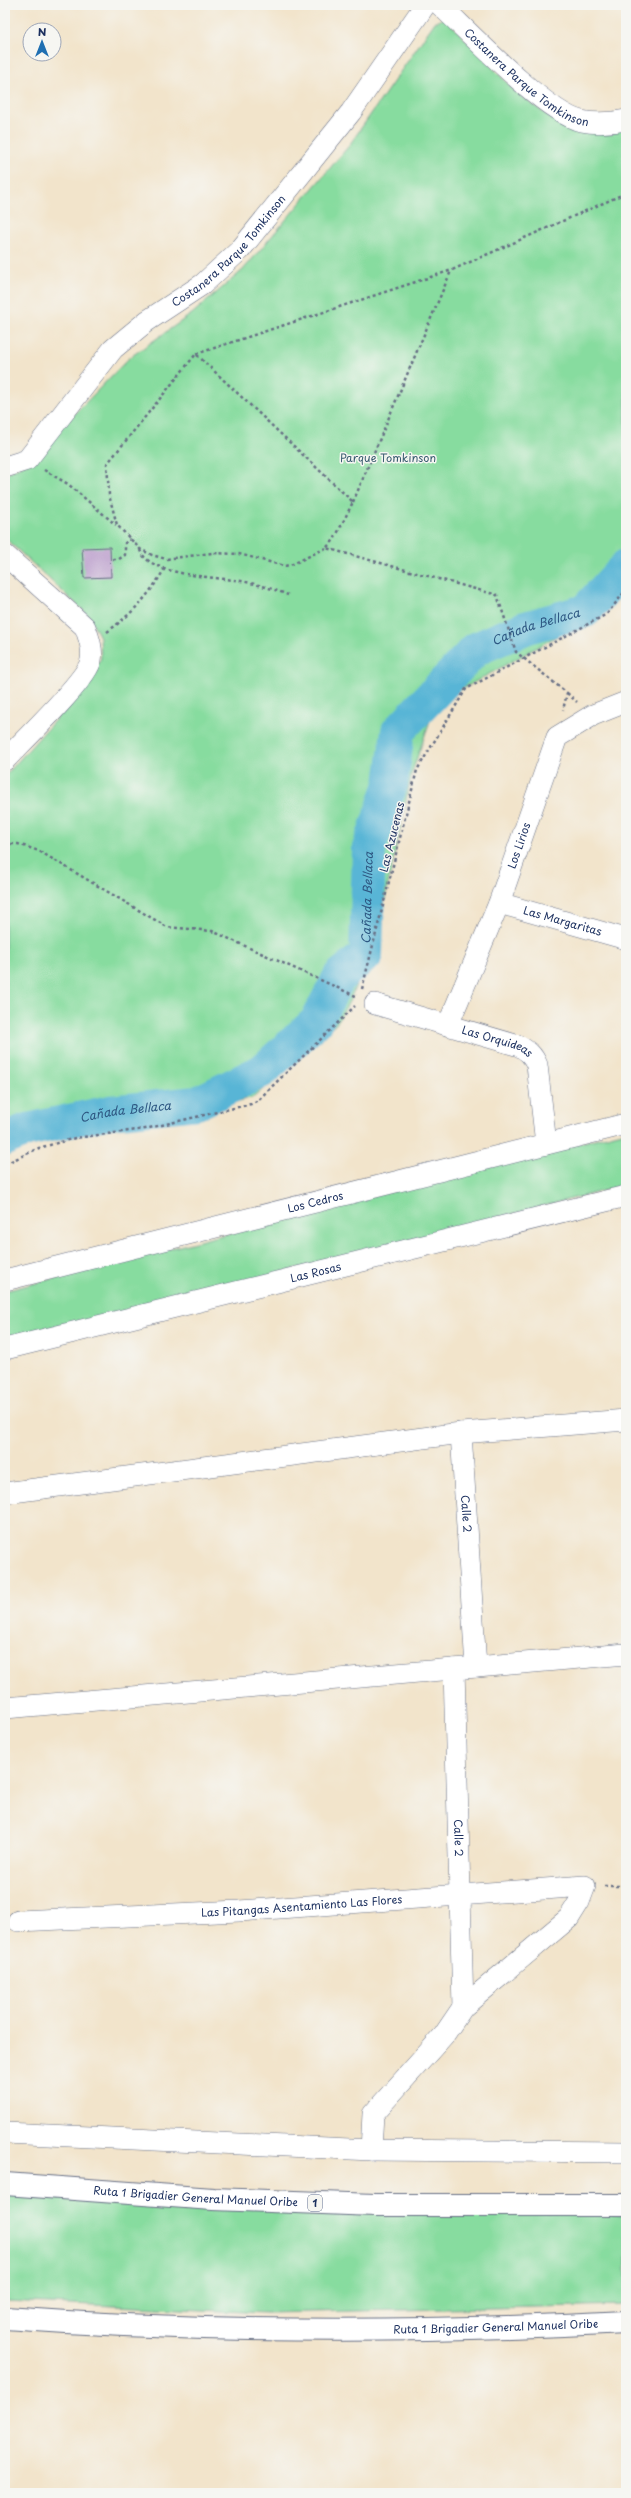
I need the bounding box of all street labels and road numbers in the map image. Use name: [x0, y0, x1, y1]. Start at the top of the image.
street label: Costanera Parque Tomkinson: [461, 24, 590, 130]
street label: Costanera Parque Tomkinson: [168, 191, 289, 311]
street label: Las Azucenas: [375, 800, 408, 874]
street label: Los Lirios: [503, 820, 535, 871]
street label: Las Margaritas: [521, 901, 604, 940]
street label: Las Orquideas: [460, 1021, 537, 1061]
street label: Los Cedros: [286, 1186, 345, 1217]
street label: Las Rosas: [288, 1258, 343, 1286]
street label: Calle 2: [457, 1494, 476, 1533]
street label: Calle 2: [450, 1819, 468, 1857]
street label: Las Pitangas Asentamiento Las Flores: [201, 1890, 403, 1921]
street label: Ruta 1 Brigadier General Manuel Oribe: [93, 2181, 299, 2210]
road number: 1: [308, 2195, 322, 2211]
street label: Ruta 1 Brigadier General Manuel Oribe: [393, 2314, 599, 2338]

